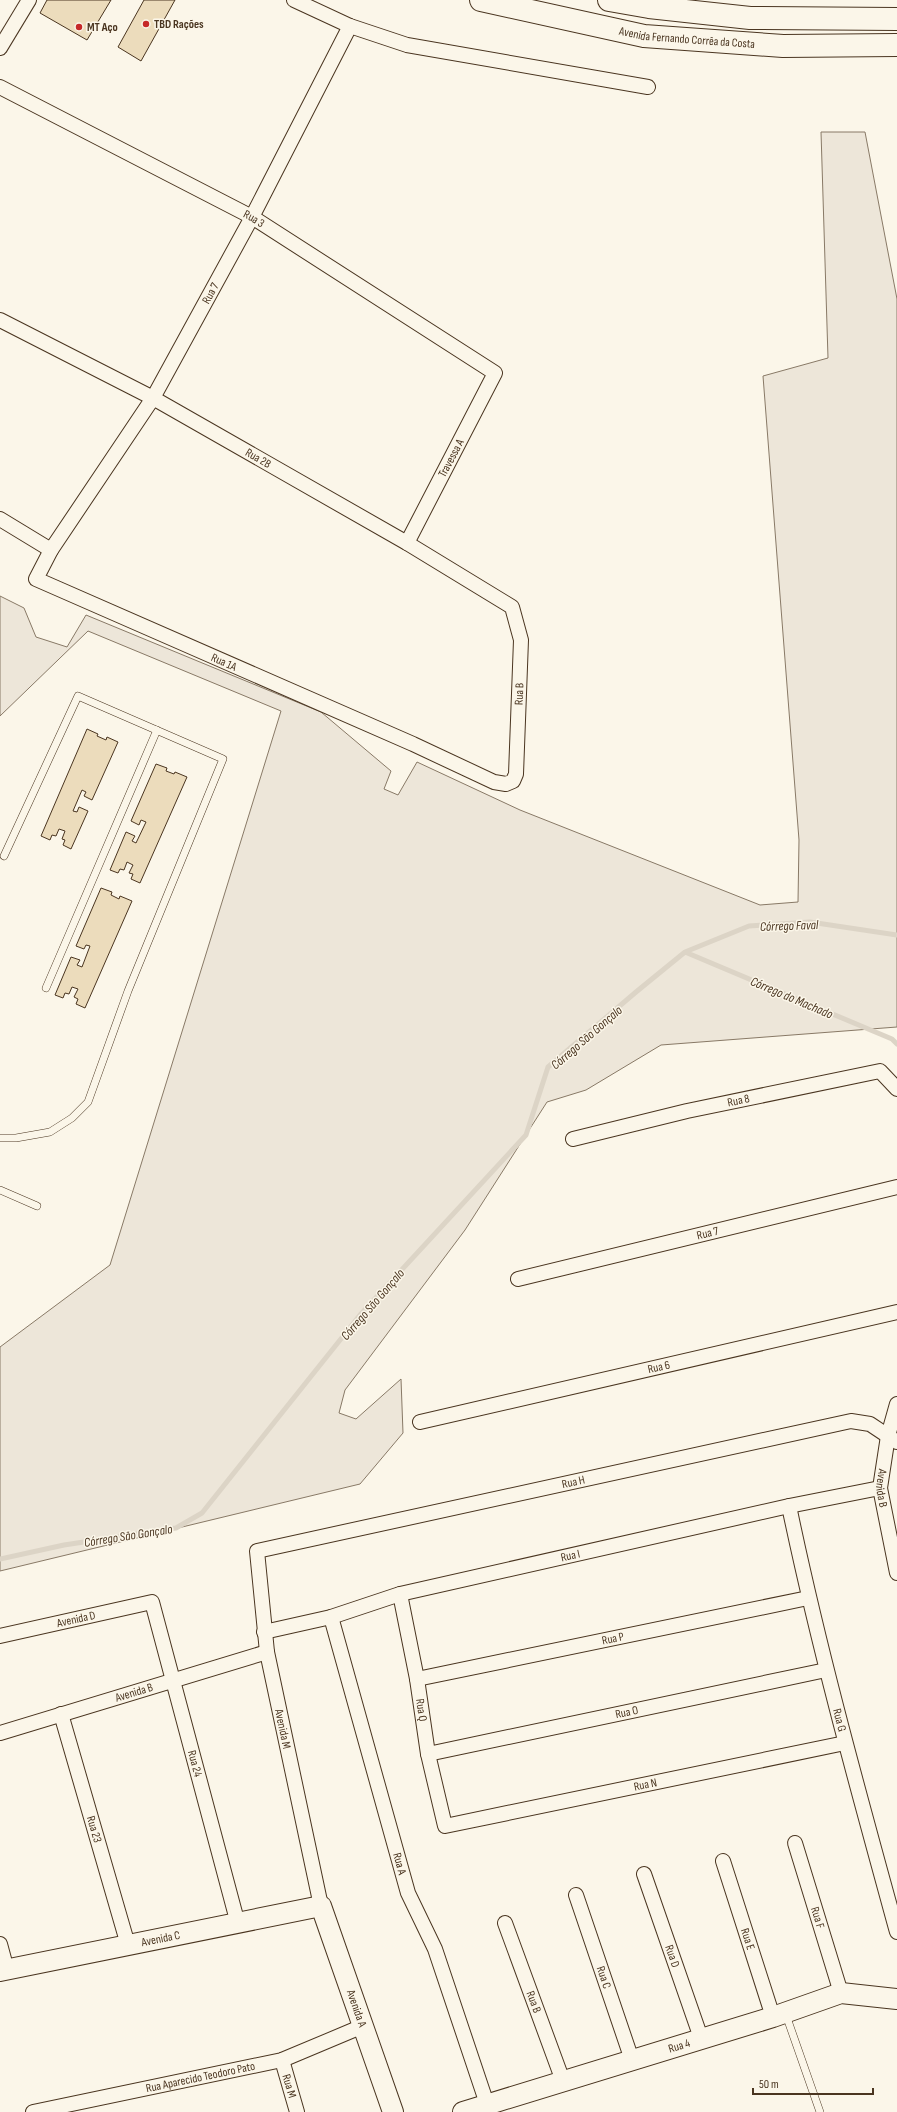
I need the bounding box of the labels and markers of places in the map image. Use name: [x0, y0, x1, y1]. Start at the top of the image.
place label: TBD Rações: [154, 17, 204, 32]
marker: TBD Rações: [141, 19, 151, 29]
place label: MT Aço: [87, 20, 118, 35]
marker: MT Aço: [74, 22, 84, 32]

